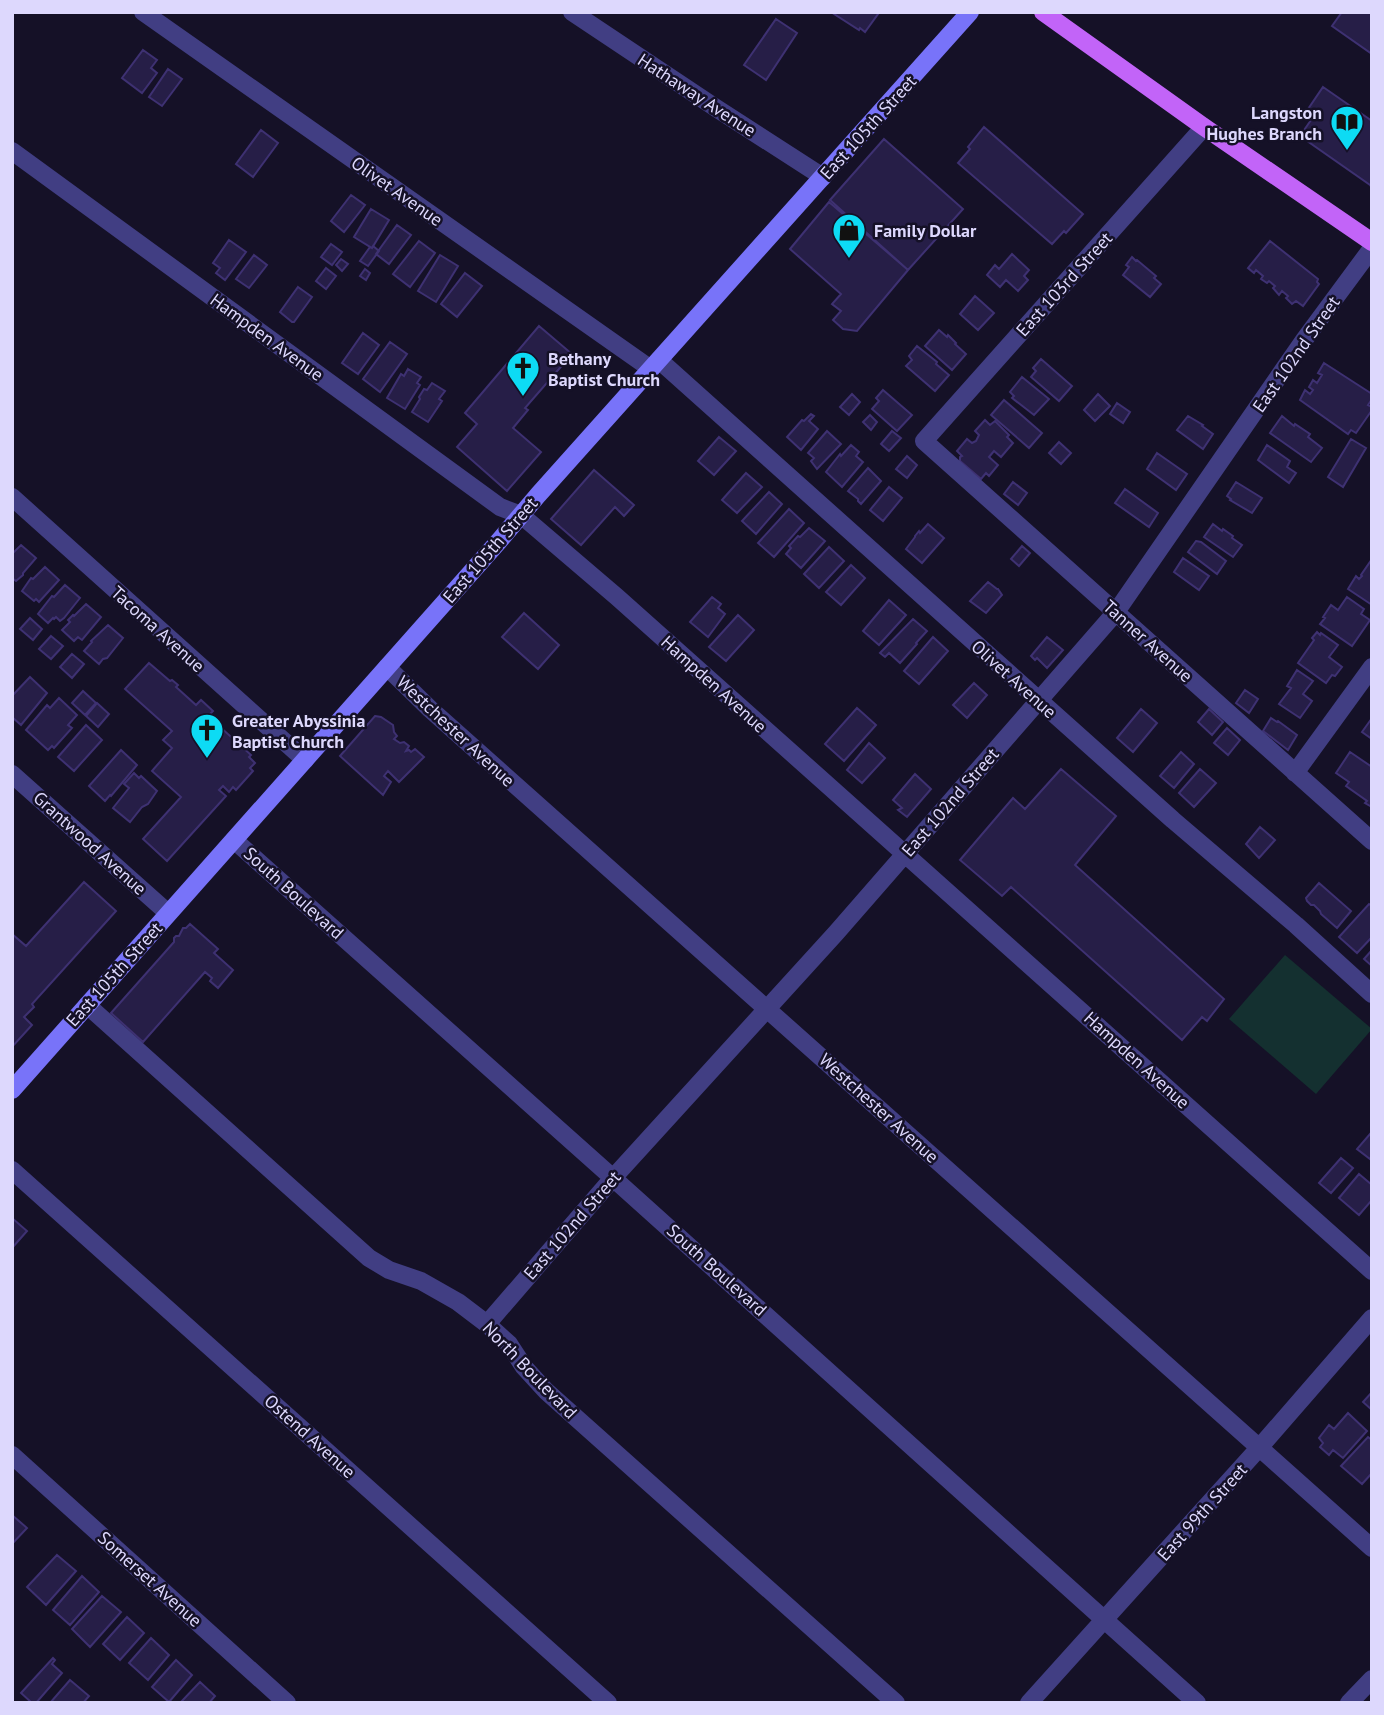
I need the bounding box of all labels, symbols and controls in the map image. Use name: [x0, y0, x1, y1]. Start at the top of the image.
street label: Hathaway Avenue: [634, 48, 760, 142]
street label: East 105th Street: [815, 70, 921, 184]
place label: Langston Hughes Branch: [1207, 101, 1322, 145]
library icon: Langston Hughes Branch: [1328, 103, 1366, 152]
street label: Olivet Avenue: [347, 151, 447, 231]
shop icon: Family Dollar: [830, 211, 868, 260]
place label: Family Dollar: [874, 219, 977, 242]
street label: East 103rd Street: [1011, 227, 1117, 341]
street label: Hampden Avenue: [206, 288, 328, 386]
street label: East 102nd Street: [1247, 291, 1345, 417]
place label: Bethany Baptist Church: [548, 347, 660, 391]
church icon: Bethany Baptist Church: [504, 349, 542, 398]
street label: East 105th Street: [438, 492, 542, 608]
street label: Tacoma Avenue: [106, 581, 210, 677]
street label: Tanner Avenue: [1099, 595, 1197, 687]
street label: Hampden Avenue: [656, 630, 772, 738]
street label: Olivet Avenue: [967, 635, 1061, 723]
street label: Westchester Avenue: [392, 670, 520, 792]
place label: Greater Abyssinia Baptist Church: [232, 709, 365, 753]
church icon: Greater Abyssinia Baptist Church: [188, 711, 226, 760]
street label: East 102nd Street: [896, 743, 1004, 861]
street label: Grantwood Avenue: [29, 786, 151, 900]
street label: South Boulevard: [239, 842, 349, 944]
street label: East 105th Street: [61, 917, 167, 1031]
street label: Hampden Avenue: [1079, 1006, 1195, 1114]
street label: Westchester Avenue: [814, 1048, 944, 1168]
street label: East 102nd Street: [518, 1166, 626, 1284]
street label: South Boulevard: [662, 1219, 772, 1321]
street label: North Boulevard: [478, 1317, 582, 1423]
street label: Ostend Avenue: [260, 1389, 360, 1483]
street label: East 99th Street: [1152, 1458, 1252, 1566]
street label: Somerset Avenue: [93, 1526, 207, 1632]

